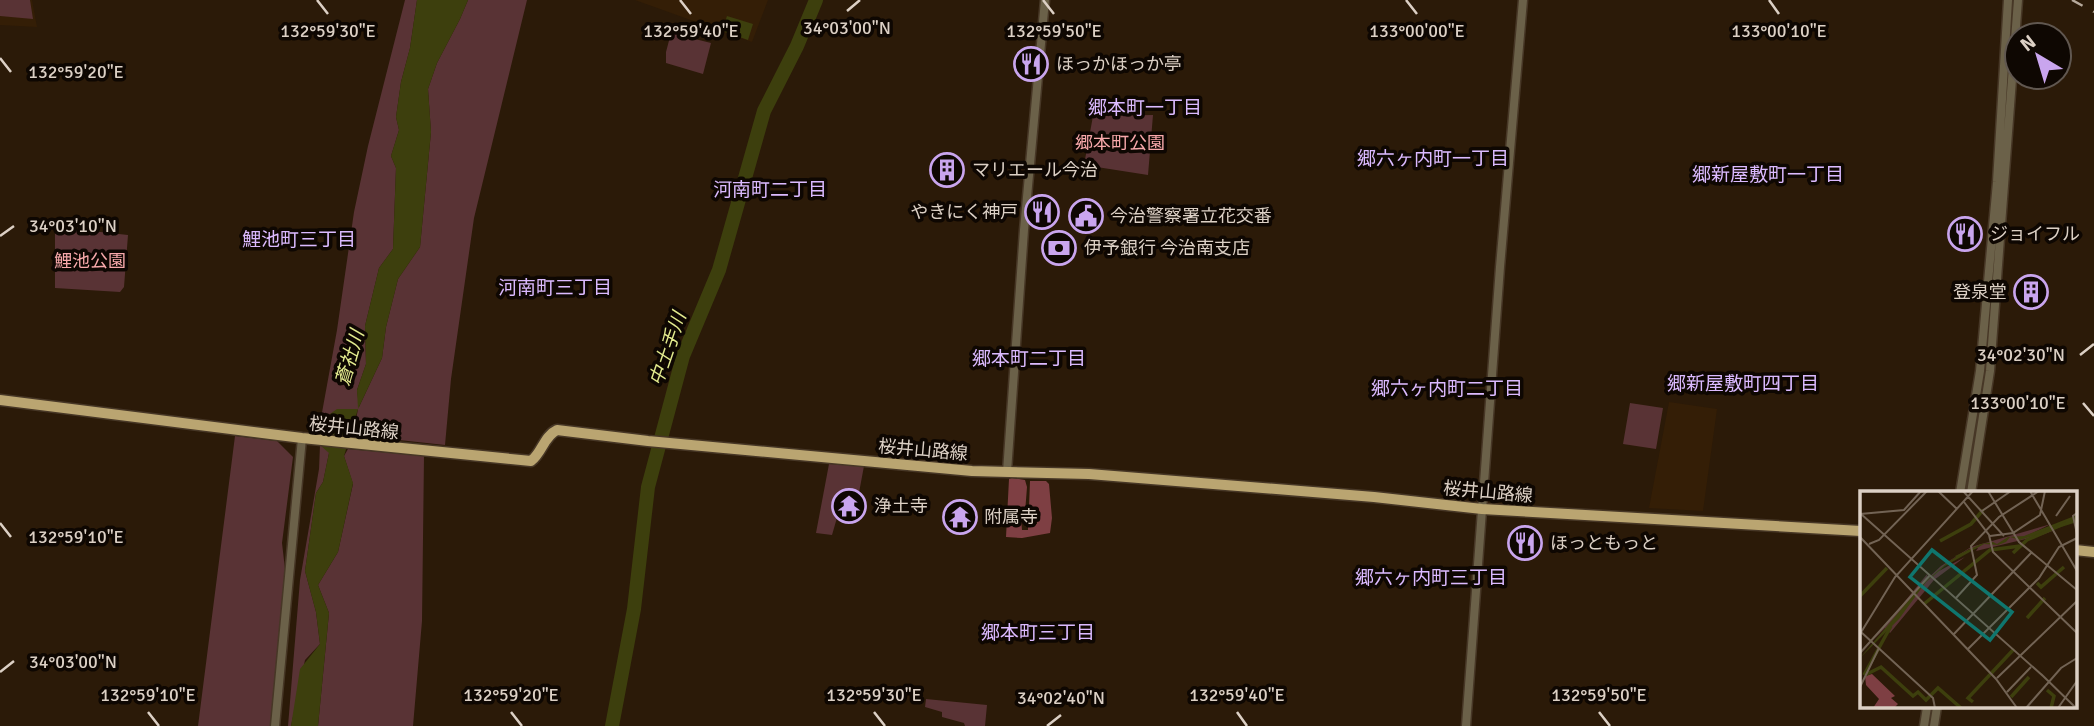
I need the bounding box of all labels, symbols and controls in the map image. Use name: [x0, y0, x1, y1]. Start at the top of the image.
text: 34°03'00"N: [803, 17, 891, 39]
text: 132°59'30"E: [280, 20, 376, 42]
text: 132°59'40"E: [643, 20, 739, 42]
text: 132°59'50"E: [1006, 20, 1102, 42]
text: 133°00'00"E: [1369, 20, 1465, 42]
text: 133°00'10"E: [1731, 20, 1827, 42]
north arrow: [2003, 21, 2073, 91]
text: N: [2016, 30, 2041, 57]
restaurant icon: ほっかほっか亭: [1012, 45, 1050, 83]
place label: ほっかほっか亭: [1056, 53, 1182, 75]
text: 132°59'20"E: [28, 61, 124, 83]
district label: 郷本町一丁目: [1088, 96, 1202, 120]
park label: 郷本町公園: [1075, 132, 1165, 154]
district label: 郷六ヶ内町一丁目: [1357, 147, 1509, 171]
building icon: マリエール今治: [928, 151, 966, 189]
place label: マリエール今治: [972, 159, 1098, 181]
district label: 郷新屋敷町一丁目: [1692, 163, 1844, 187]
district label: 河南町二丁目: [713, 178, 827, 202]
restaurant icon: やきにく神戸: [1023, 193, 1061, 231]
public building icon: 今治警察署立花交番: [1067, 197, 1105, 235]
place label: やきにく神戸: [910, 201, 1018, 223]
place label: 今治警察署立花交番: [1110, 205, 1272, 227]
text: 34°03'10"N: [29, 215, 117, 237]
restaurant icon: ジョイフル: [1946, 215, 1984, 253]
place label: ジョイフル: [1990, 223, 2080, 245]
district label: 鯉池町三丁目: [242, 228, 356, 252]
bank icon: 伊予銀行 今治南支店: [1040, 229, 1078, 267]
place label: 伊予銀行 今治南支店: [1084, 237, 1250, 259]
park label: 鯉池公園: [54, 250, 126, 272]
building icon: 登泉堂: [2012, 273, 2050, 311]
district label: 河南町三丁目: [498, 276, 612, 300]
place label: 登泉堂: [1953, 281, 2007, 303]
water label: 中土手川: [644, 307, 692, 389]
water label: 蒼社川: [331, 325, 370, 389]
text: 34°02'30"N: [1977, 344, 2065, 366]
district label: 郷本町二丁目: [972, 347, 1086, 371]
district label: 郷新屋敷町四丁目: [1667, 372, 1819, 396]
district label: 郷六ヶ内町二丁目: [1371, 377, 1523, 401]
text: 133°00'10"E: [1970, 392, 2066, 414]
street label: 桜井山路線: [308, 412, 400, 444]
street label: 桜井山路線: [877, 435, 969, 465]
street label: 桜井山路線: [1442, 477, 1534, 507]
temple icon: 浄土寺: [830, 487, 868, 525]
inset map: [1860, 491, 2076, 708]
place label: 浄土寺: [874, 495, 928, 517]
temple icon: 附属寺: [941, 498, 979, 536]
place label: 附属寺: [984, 506, 1038, 528]
restaurant icon: ほっともっと: [1506, 524, 1544, 562]
text: 132°59'10"E: [28, 526, 124, 548]
place label: ほっともっと: [1550, 532, 1658, 554]
district label: 郷六ヶ内町三丁目: [1355, 566, 1507, 590]
district label: 郷本町三丁目: [981, 621, 1095, 645]
text: 34°03'00"N: [29, 651, 117, 673]
text: 132°59'10"E: [100, 684, 196, 706]
text: 132°59'20"E: [463, 684, 559, 706]
text: 132°59'30"E: [826, 684, 922, 706]
text: 132°59'40"E: [1189, 684, 1285, 706]
text: 132°59'50"E: [1551, 684, 1647, 706]
text: 34°02'40"N: [1017, 687, 1105, 709]

